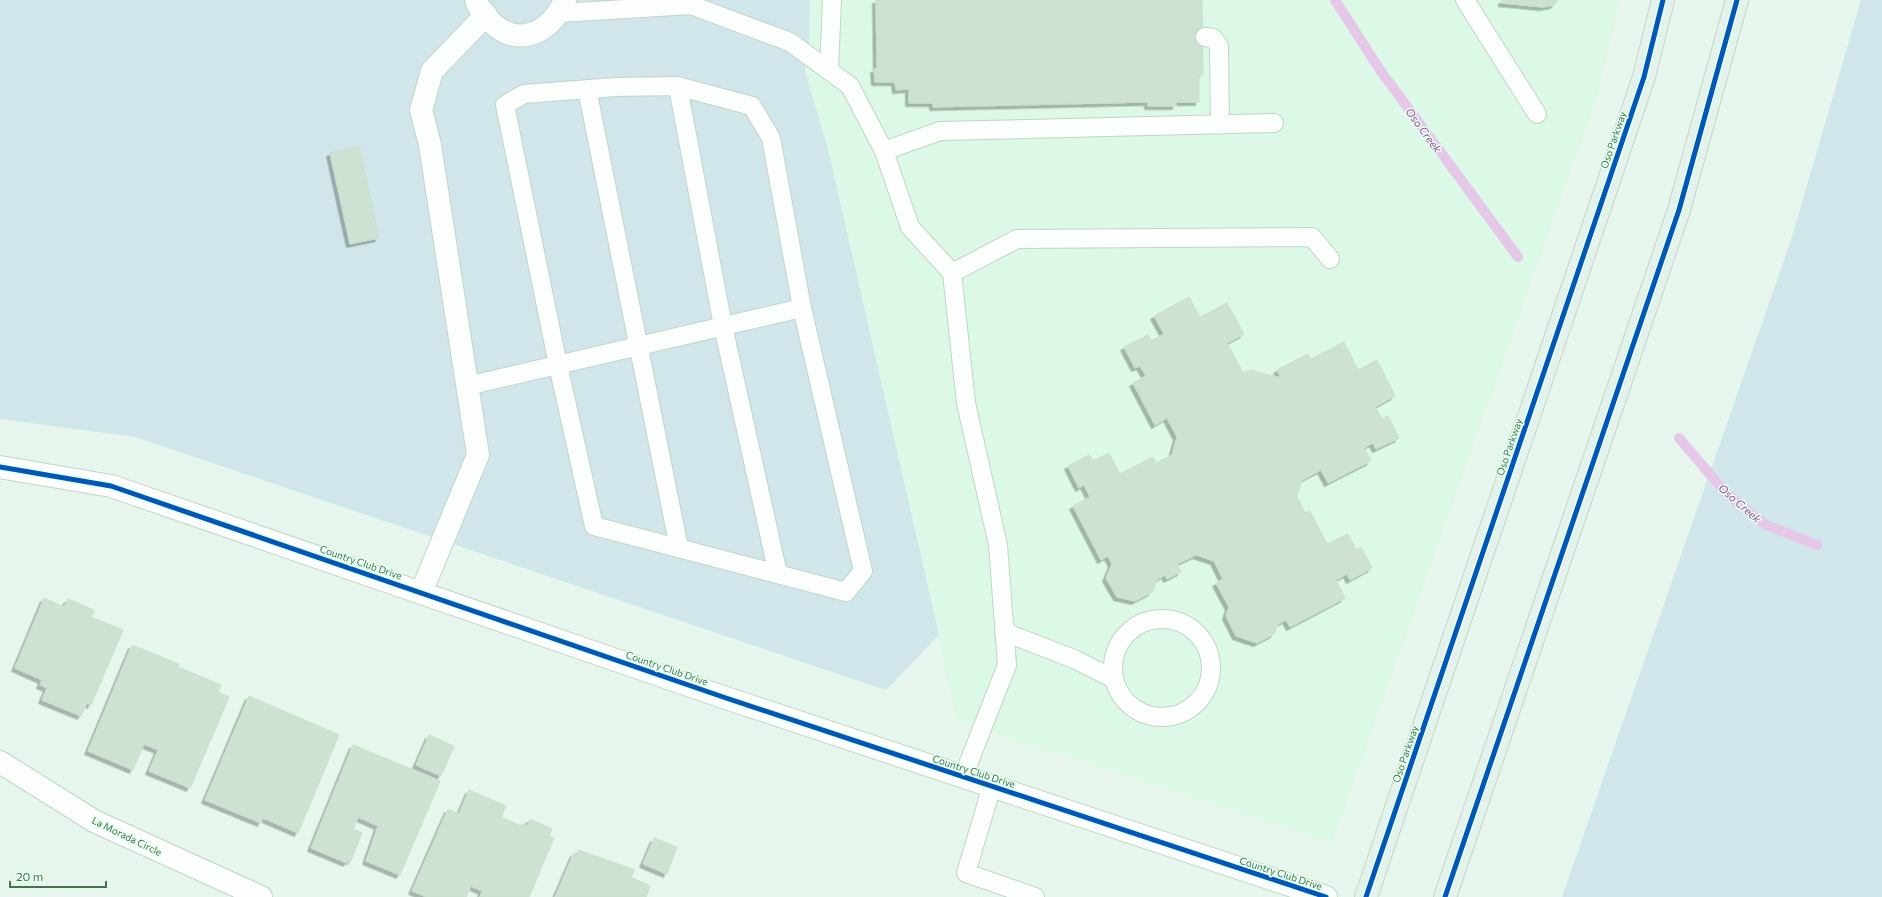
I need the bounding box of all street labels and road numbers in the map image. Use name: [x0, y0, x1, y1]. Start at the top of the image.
street label: Oso Parkway: [1598, 110, 1628, 170]
street label: Oso Parkway: [1494, 417, 1524, 477]
street label: Country Club Drive: [318, 542, 404, 582]
street label: Country Club Drive: [624, 648, 710, 688]
street label: Oso Parkway: [1390, 724, 1420, 784]
street label: Country Club Drive: [931, 752, 1017, 790]
street label: La Morada Circle: [90, 814, 164, 858]
street label: Country Club Drive: [1238, 854, 1324, 892]

